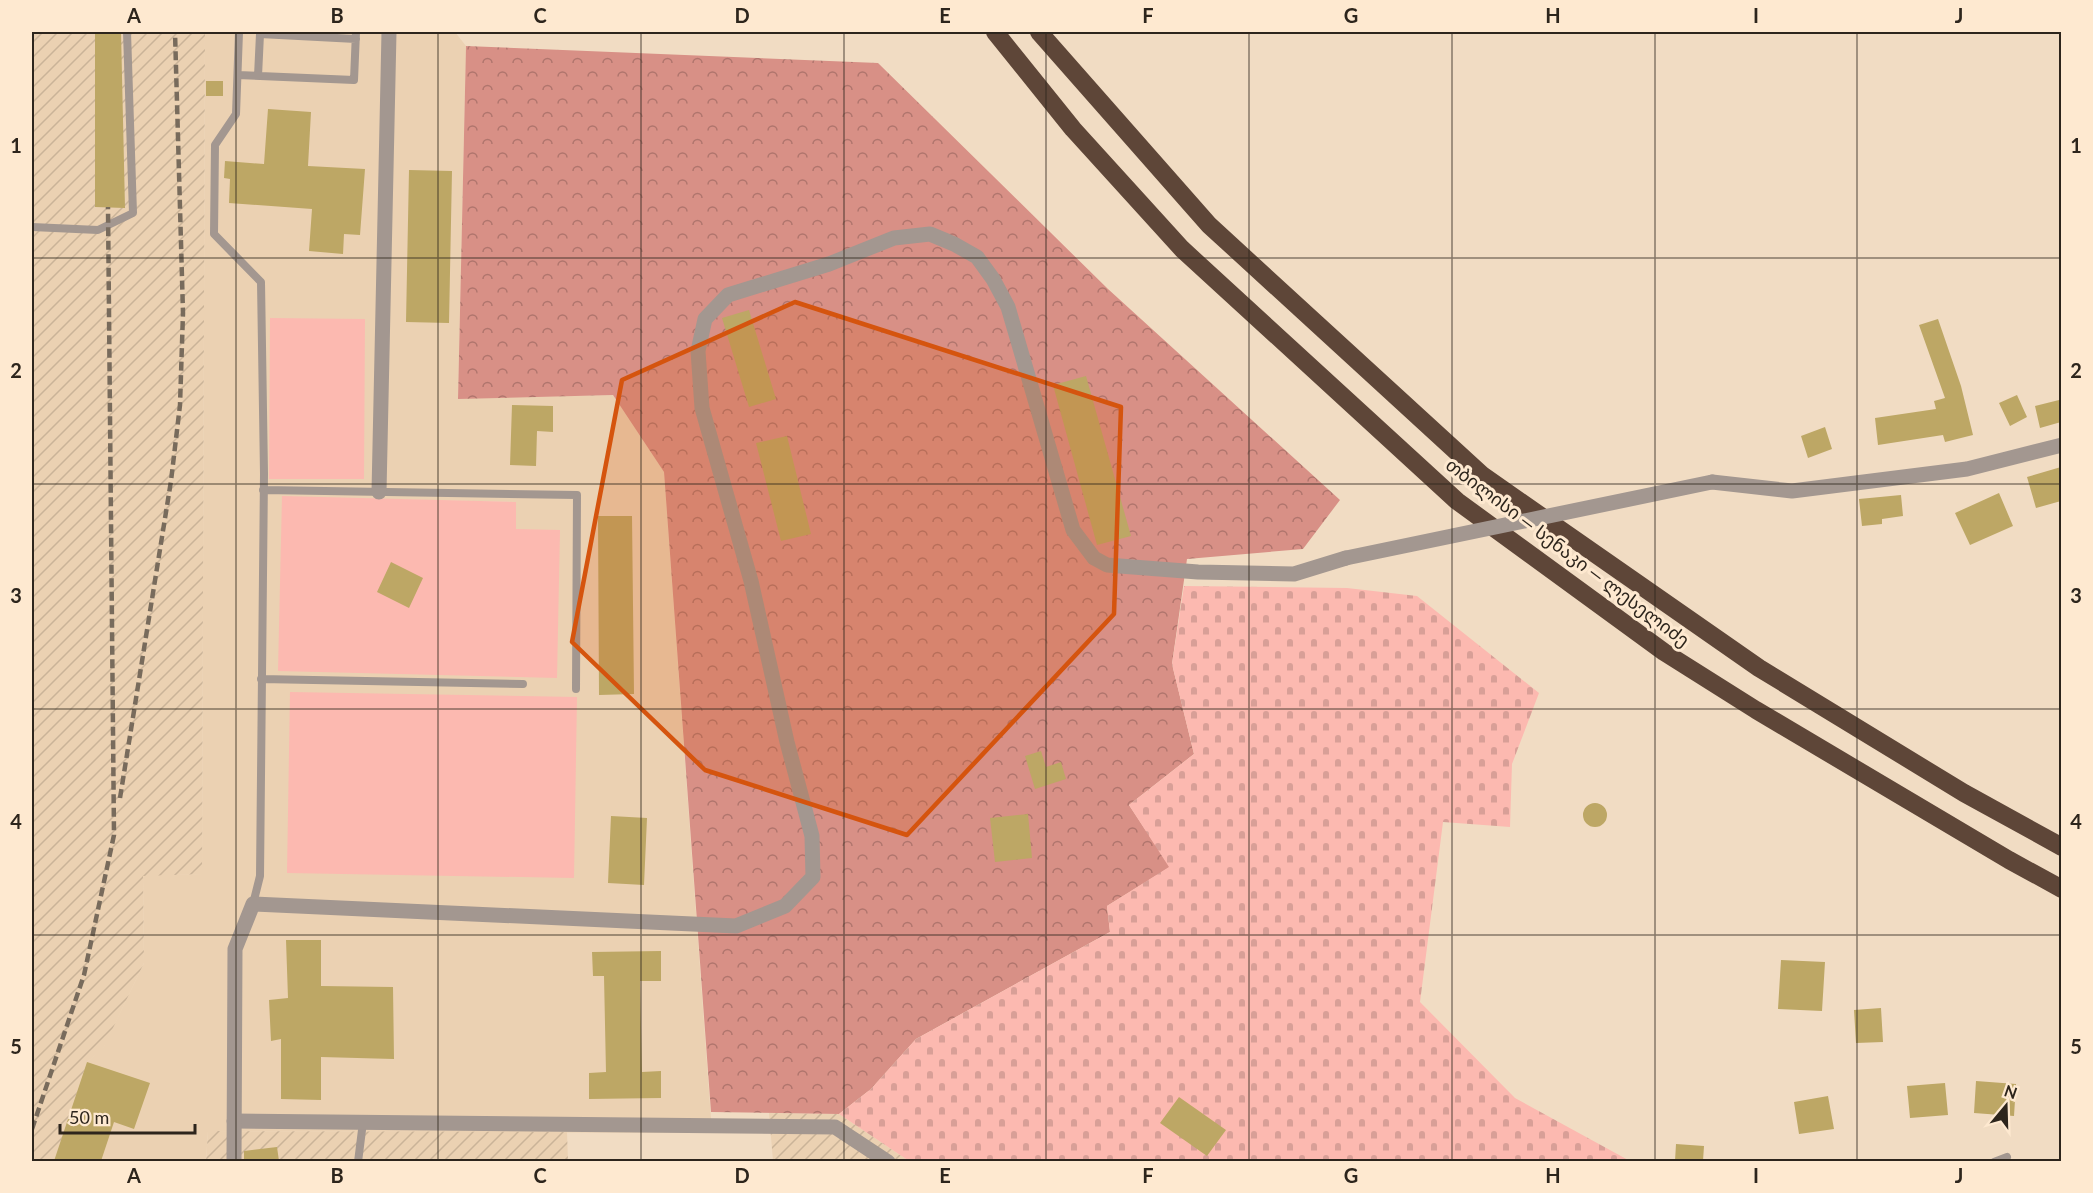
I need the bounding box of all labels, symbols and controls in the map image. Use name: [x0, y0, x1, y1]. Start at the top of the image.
text: A: [126, 3, 141, 27]
text: B: [330, 3, 344, 27]
text: C: [533, 3, 547, 27]
text: D: [734, 3, 750, 27]
text: E: [939, 3, 951, 27]
text: F: [1142, 3, 1154, 27]
text: G: [1344, 3, 1358, 27]
text: H: [1545, 3, 1561, 27]
text: I: [1753, 3, 1759, 27]
text: J: [1955, 3, 1963, 27]
text: 1: [10, 133, 22, 157]
text: 1: [2070, 133, 2082, 157]
text: 2: [10, 358, 22, 382]
text: 2: [2070, 358, 2082, 382]
street label: თბილისი — სენაკი — ლესელიძე: [1441, 453, 1694, 652]
text: 3: [10, 583, 22, 607]
text: 3: [2070, 583, 2082, 607]
text: 4: [10, 809, 22, 833]
text: 4: [2070, 809, 2082, 833]
text: 5: [10, 1034, 22, 1058]
text: 5: [2070, 1034, 2082, 1058]
north arrow: [1976, 1076, 2036, 1136]
text: N: [2002, 1080, 2020, 1102]
scale bar: [60, 1097, 195, 1135]
text: 50 m: [69, 1106, 109, 1128]
text: A: [126, 1163, 141, 1187]
text: B: [330, 1163, 344, 1187]
text: C: [533, 1163, 547, 1187]
text: D: [734, 1163, 750, 1187]
text: E: [939, 1163, 951, 1187]
text: F: [1142, 1163, 1154, 1187]
text: G: [1344, 1163, 1358, 1187]
text: H: [1545, 1163, 1561, 1187]
text: I: [1753, 1163, 1759, 1187]
text: J: [1955, 1163, 1963, 1187]

